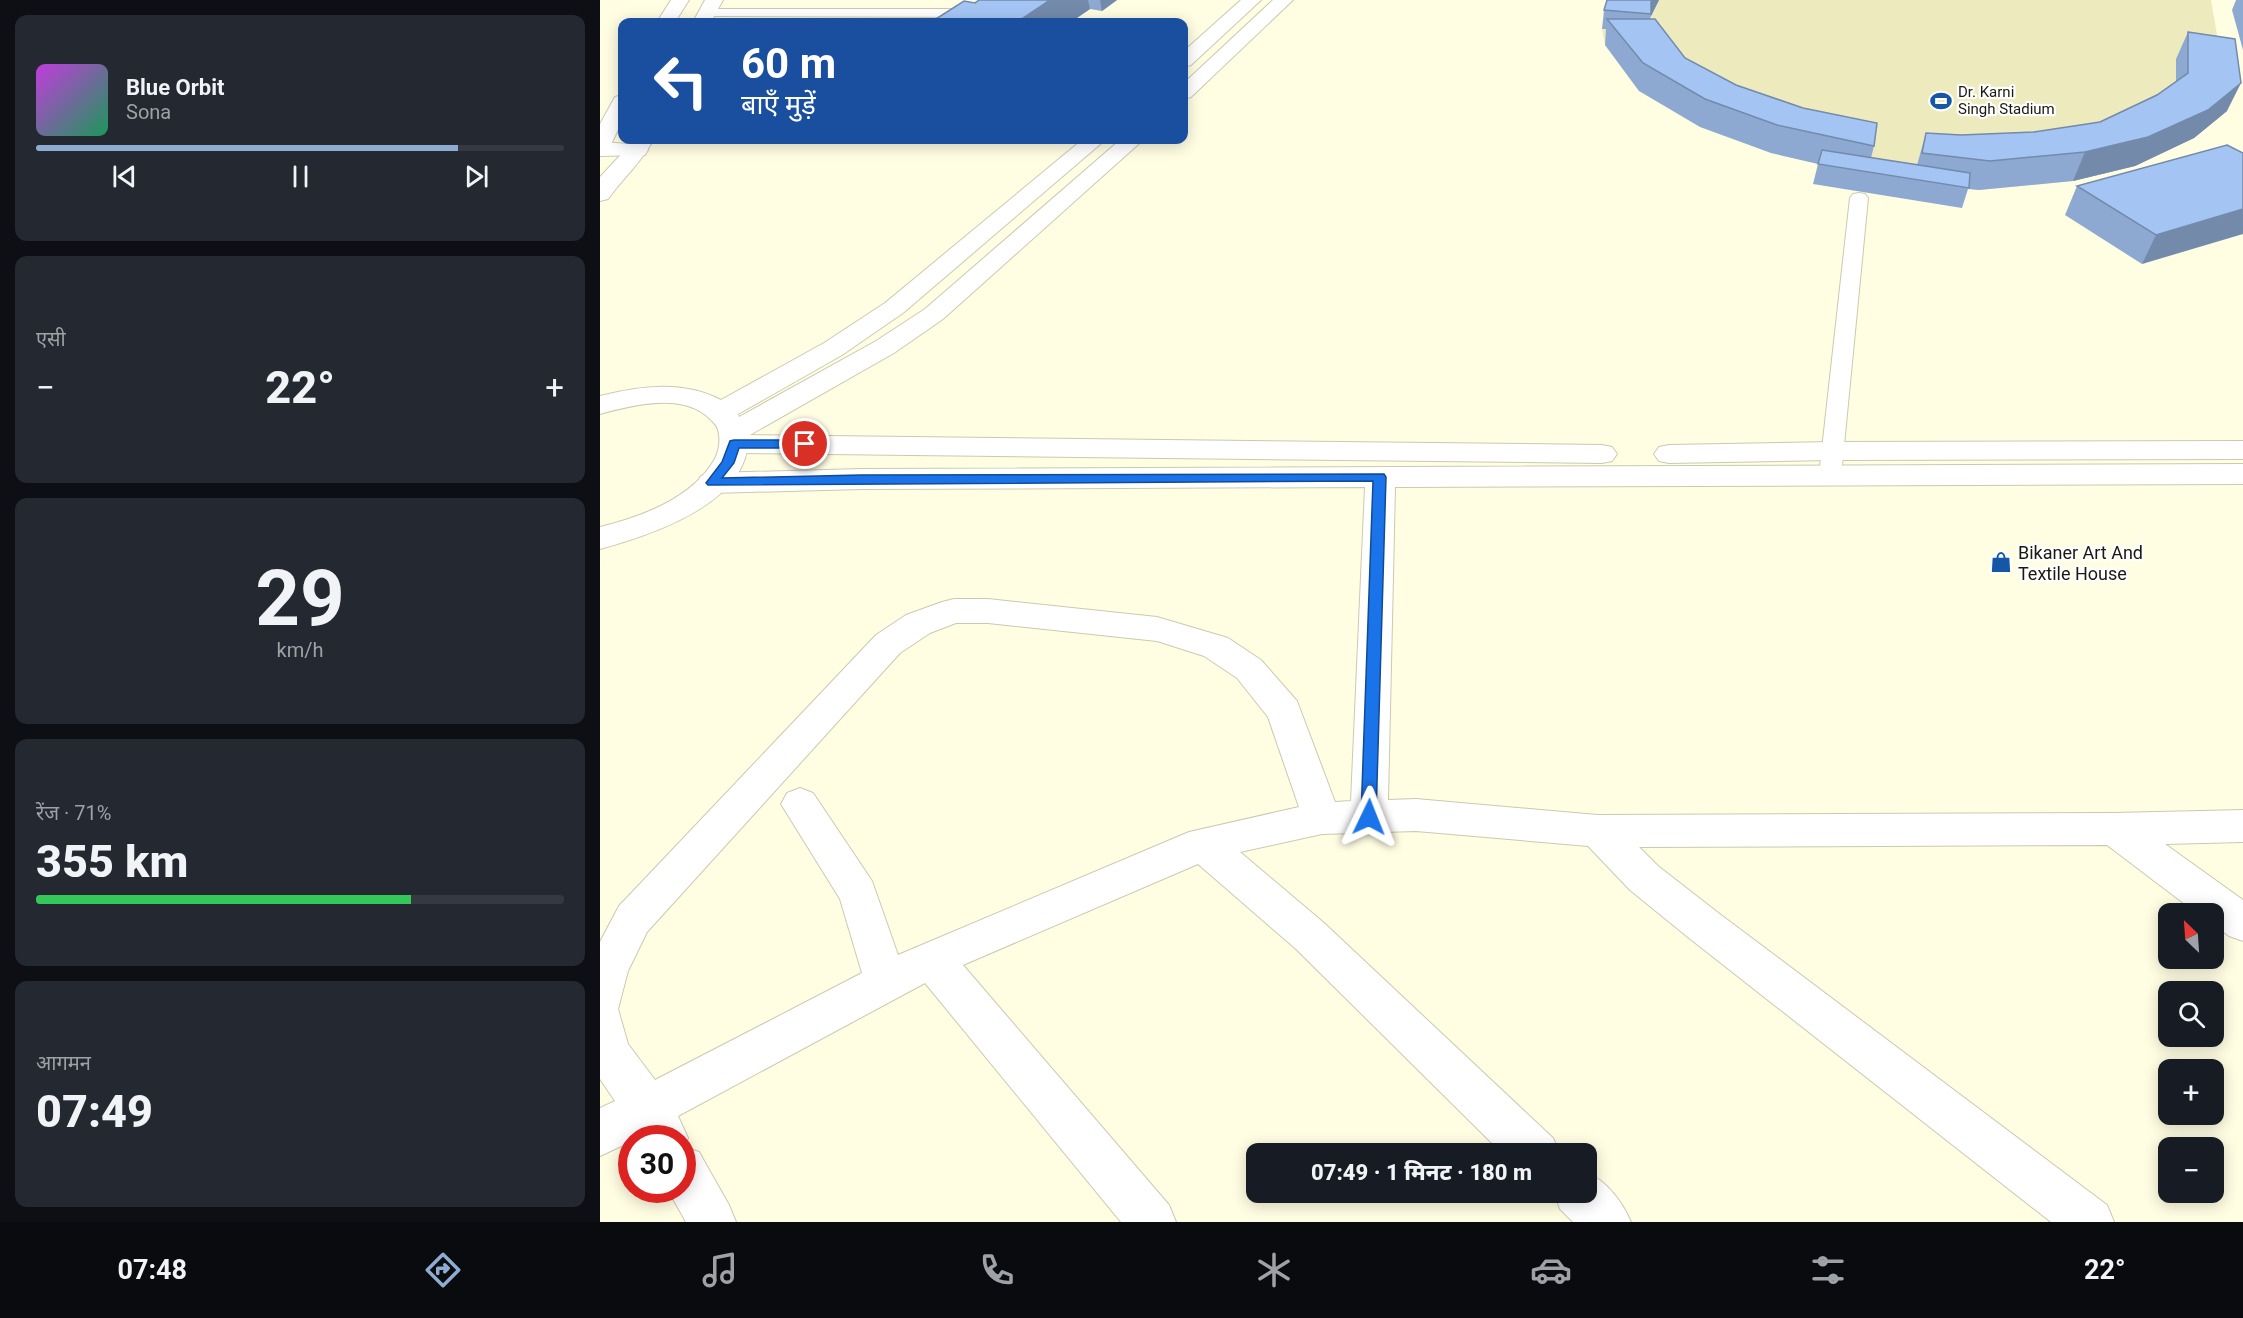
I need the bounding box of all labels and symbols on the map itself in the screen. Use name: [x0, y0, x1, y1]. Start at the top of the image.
place label: Dr. Karni Singh Stadium: [1958, 83, 2055, 118]
sports icon: Dr. Karni Singh Stadium: [1929, 89, 1953, 113]
pin: [779, 418, 830, 469]
place label: Bikaner Art And Textile House: [2018, 542, 2143, 584]
shop icon: Bikaner Art And Textile House: [1989, 550, 2013, 574]
position arrow: [1337, 785, 1401, 849]
north arrow: [2158, 903, 2224, 969]
speed limit sign: 30: [618, 1125, 696, 1203]

